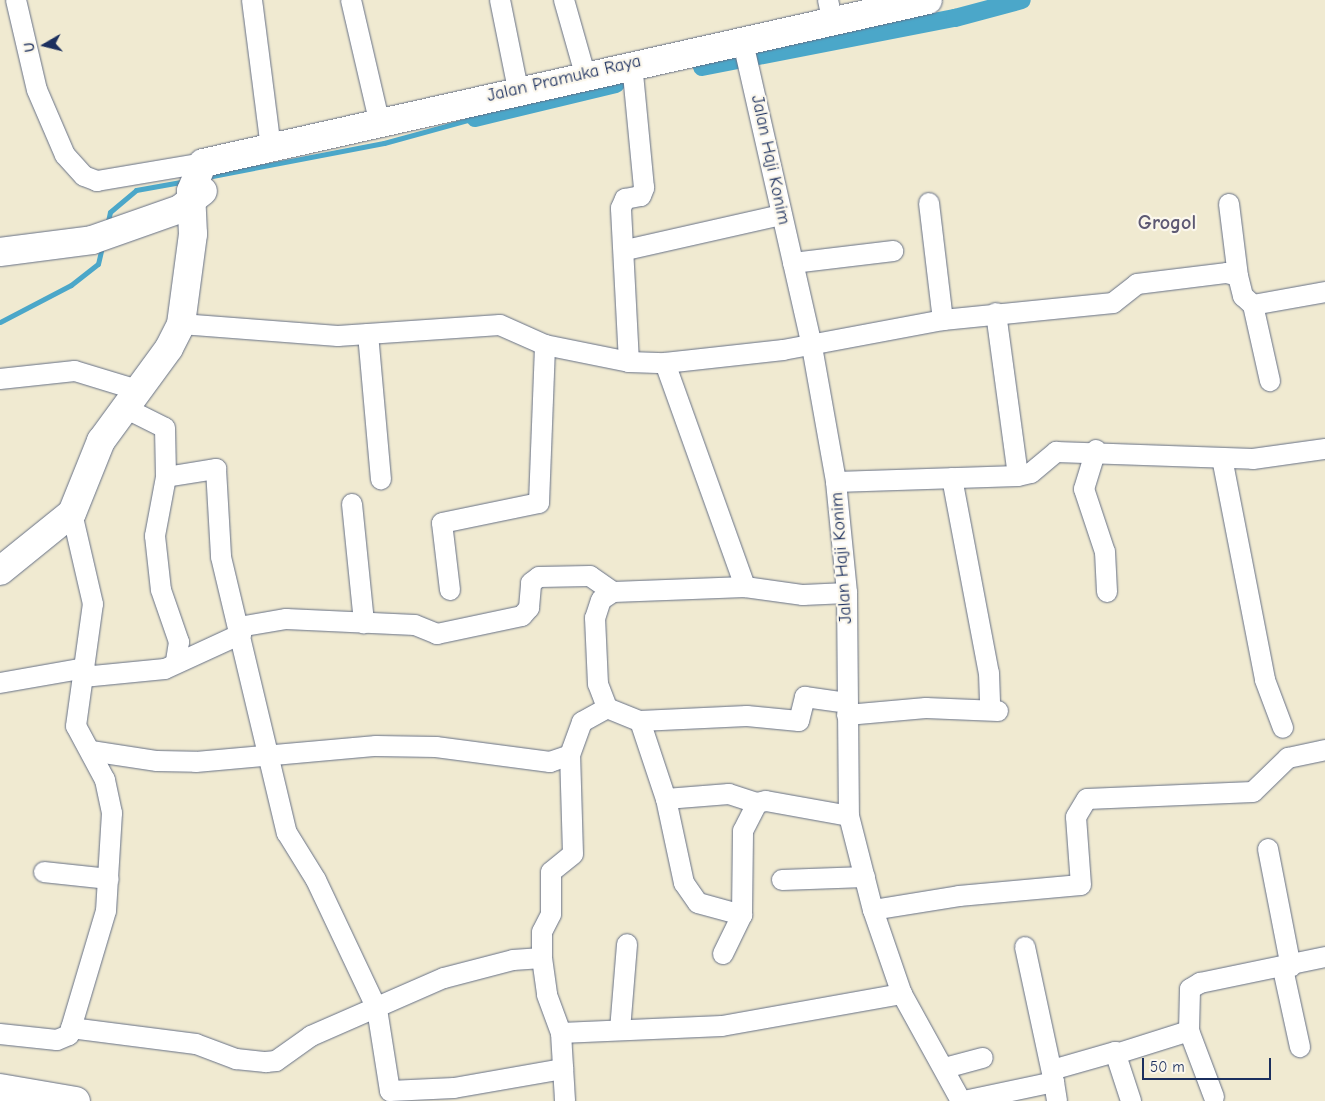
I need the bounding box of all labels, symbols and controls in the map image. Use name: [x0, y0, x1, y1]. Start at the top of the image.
north arrow: [20, 20, 70, 70]
text: U: [21, 41, 39, 53]
street label: Jalan Pramuka Raya: [485, 51, 643, 107]
street label: Jalan Haji Konim: [746, 93, 794, 227]
district label: Grogol: [1138, 210, 1196, 234]
street label: Jalan Haji Konim: [827, 491, 857, 625]
scale bar: [1145, 1048, 1274, 1080]
text: 50 m: [1150, 1058, 1185, 1076]

